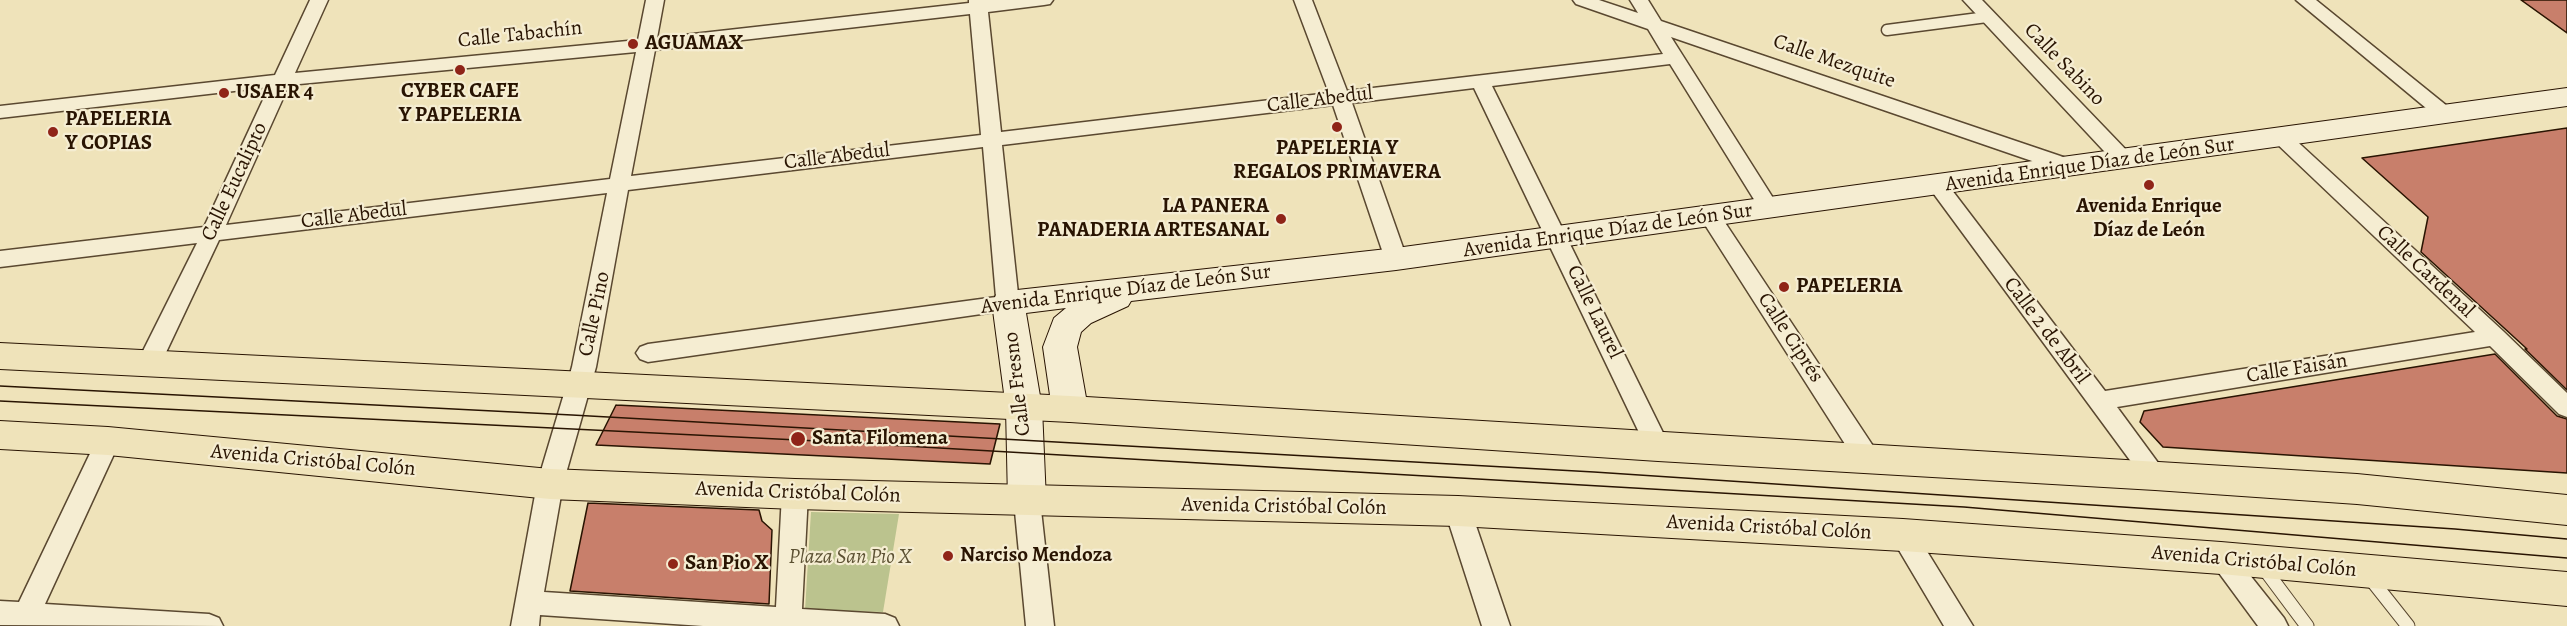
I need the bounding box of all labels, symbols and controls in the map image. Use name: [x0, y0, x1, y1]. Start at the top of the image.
street label: Calle Tabachín: [457, 16, 583, 54]
street label: Calle Sabino: [2018, 18, 2110, 112]
street label: Calle Mezquite: [1770, 29, 1898, 95]
place label: AGUAMAX: [645, 31, 743, 57]
marker: AGUAMAX: [626, 37, 640, 51]
marker: CYBER CAFE Y PAPELERIA: [453, 63, 467, 77]
place label: CYBER CAFE Y PAPELERIA: [399, 79, 521, 129]
place label: USAER 4: [236, 80, 314, 106]
street label: Calle Abedul: [1266, 81, 1374, 119]
marker: USAER 4: [217, 86, 231, 100]
place label: PAPELERIA Y COPIAS: [65, 107, 171, 157]
street label: Calle Eucalipto: [197, 119, 273, 245]
marker: PAPELERIA Y REGALOS PRIMAVERA: [1330, 120, 1344, 134]
marker: PAPELERIA Y COPIAS: [46, 125, 60, 139]
street label: Avenida Enrique Díaz de León Sur: [1944, 132, 2236, 198]
place label: PAPELERIA Y REGALOS PRIMAVERA: [1233, 136, 1441, 186]
street label: Calle Abedul: [783, 138, 891, 176]
marker: Avenida Enrique Díaz de León: [2142, 178, 2156, 192]
place label: LA PANERA PANADERIA ARTESANAL: [1037, 194, 1269, 244]
place label: Avenida Enrique Díaz de León: [2076, 194, 2222, 244]
street label: Calle Abedul: [300, 197, 408, 235]
street label: Avenida Enrique Díaz de León Sur: [1462, 198, 1754, 264]
marker: LA PANERA PANADERIA ARTESANAL: [1274, 212, 1288, 226]
street label: Calle Cardenal: [2371, 220, 2479, 324]
street label: Avenida Enrique Díaz de León Sur: [980, 260, 1272, 320]
street label: Calle Laurel: [1561, 261, 1627, 363]
street label: Calle Pino: [574, 269, 616, 359]
street label: Calle 2 de Abril: [1998, 273, 2094, 389]
place label: PAPELERIA: [1796, 274, 1902, 300]
marker: PAPELERIA: [1777, 280, 1791, 294]
street label: Calle Ciprés: [1752, 288, 1828, 388]
street label: Calle Fresno: [999, 330, 1037, 438]
street label: Calle Faisán: [2245, 349, 2349, 389]
place label: Santa Filomena: [812, 426, 948, 452]
marker: Santa Filomena: [789, 430, 807, 448]
street label: Avenida Cristóbal Colón: [210, 439, 416, 483]
street label: Avenida Cristóbal Colón: [695, 477, 901, 509]
street label: Avenida Cristóbal Colón: [1181, 493, 1387, 521]
street label: Avenida Cristóbal Colón: [1666, 510, 1872, 546]
street label: Avenida Cristóbal Colón: [2151, 540, 2357, 584]
place label: Narciso Mendoza: [960, 543, 1112, 569]
park label: Plaza San Pio X: [788, 545, 912, 571]
marker: Narciso Mendoza: [941, 549, 955, 563]
place label: San Pio X: [685, 551, 769, 577]
marker: San Pio X: [666, 557, 680, 571]

